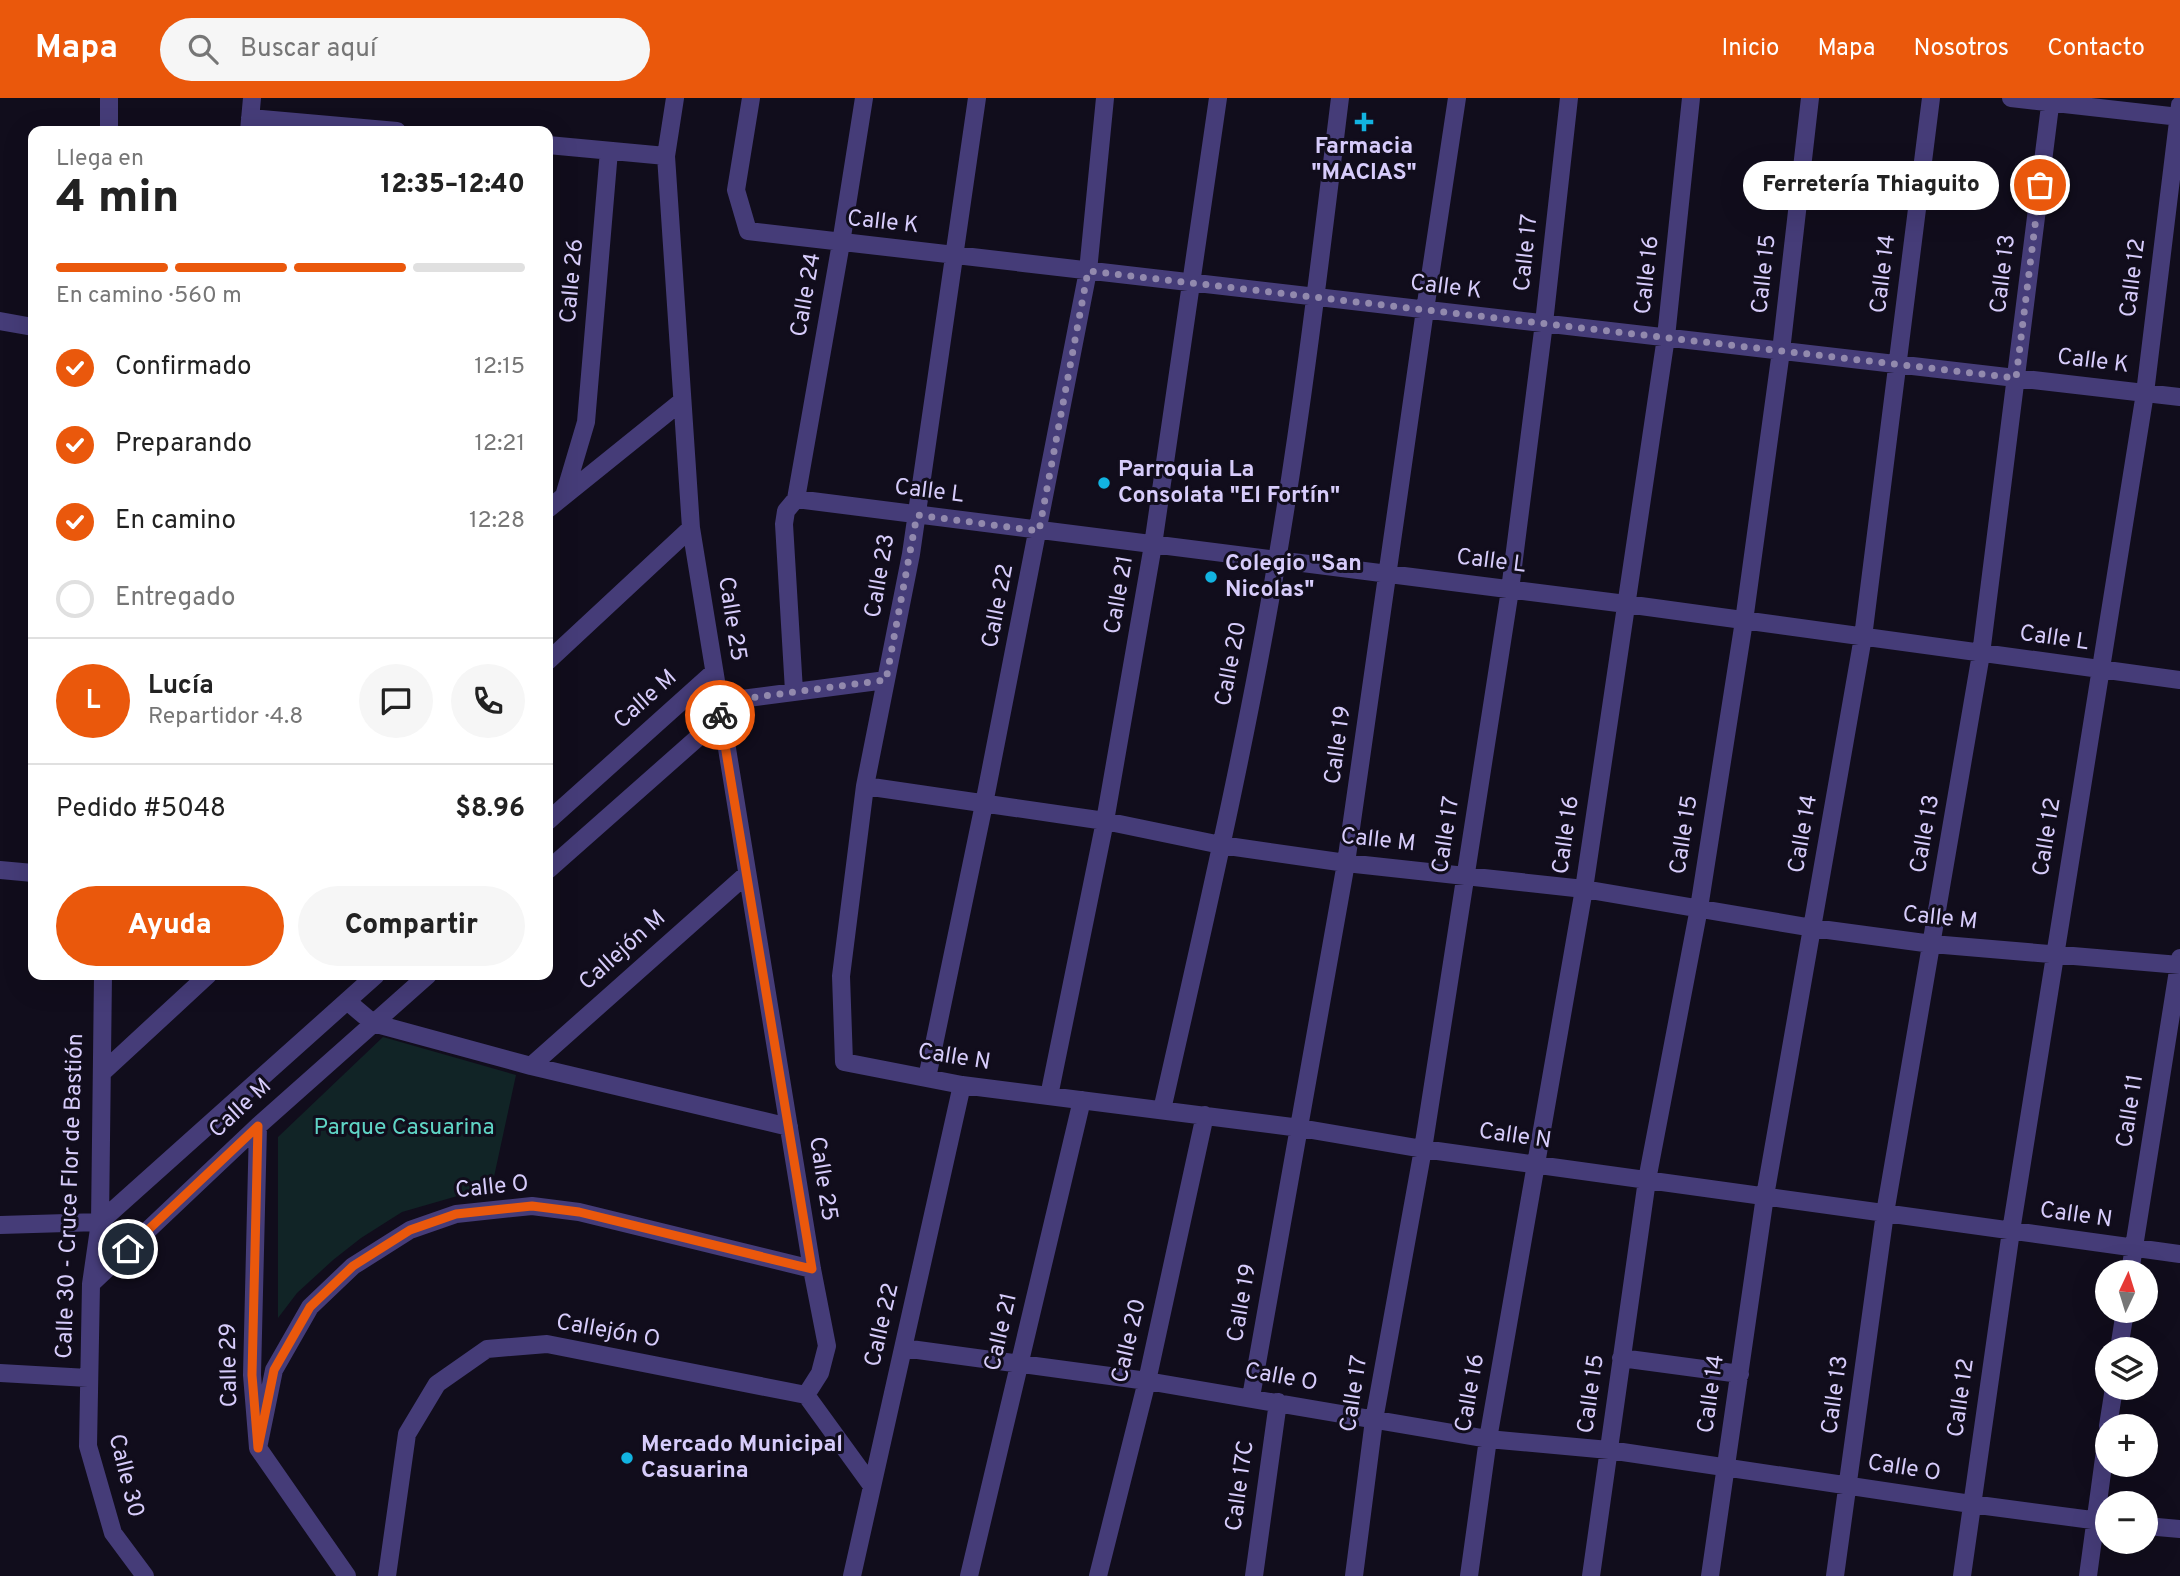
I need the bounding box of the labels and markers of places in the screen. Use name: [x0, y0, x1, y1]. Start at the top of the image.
marker: Farmacia "MACIAS": [1356, 114, 1372, 130]
place label: Farmacia "MACIAS": [1311, 133, 1417, 188]
pin: [2010, 155, 2070, 215]
callout: Ferretería Thiaguito: [1742, 160, 1998, 210]
place label: Parroquia La Consolata "El Fortín": [1118, 456, 1340, 511]
marker: Parroquia La Consolata "El Fortín": [1096, 475, 1112, 491]
place label: Colegio "San Nicolas": [1225, 550, 1362, 605]
marker: Colegio "San Nicolas": [1203, 569, 1219, 585]
pin: [98, 1219, 158, 1279]
place label: Mercado Municipal Casuarina: [641, 1431, 843, 1486]
marker: Mercado Municipal Casuarina: [619, 1450, 635, 1466]

